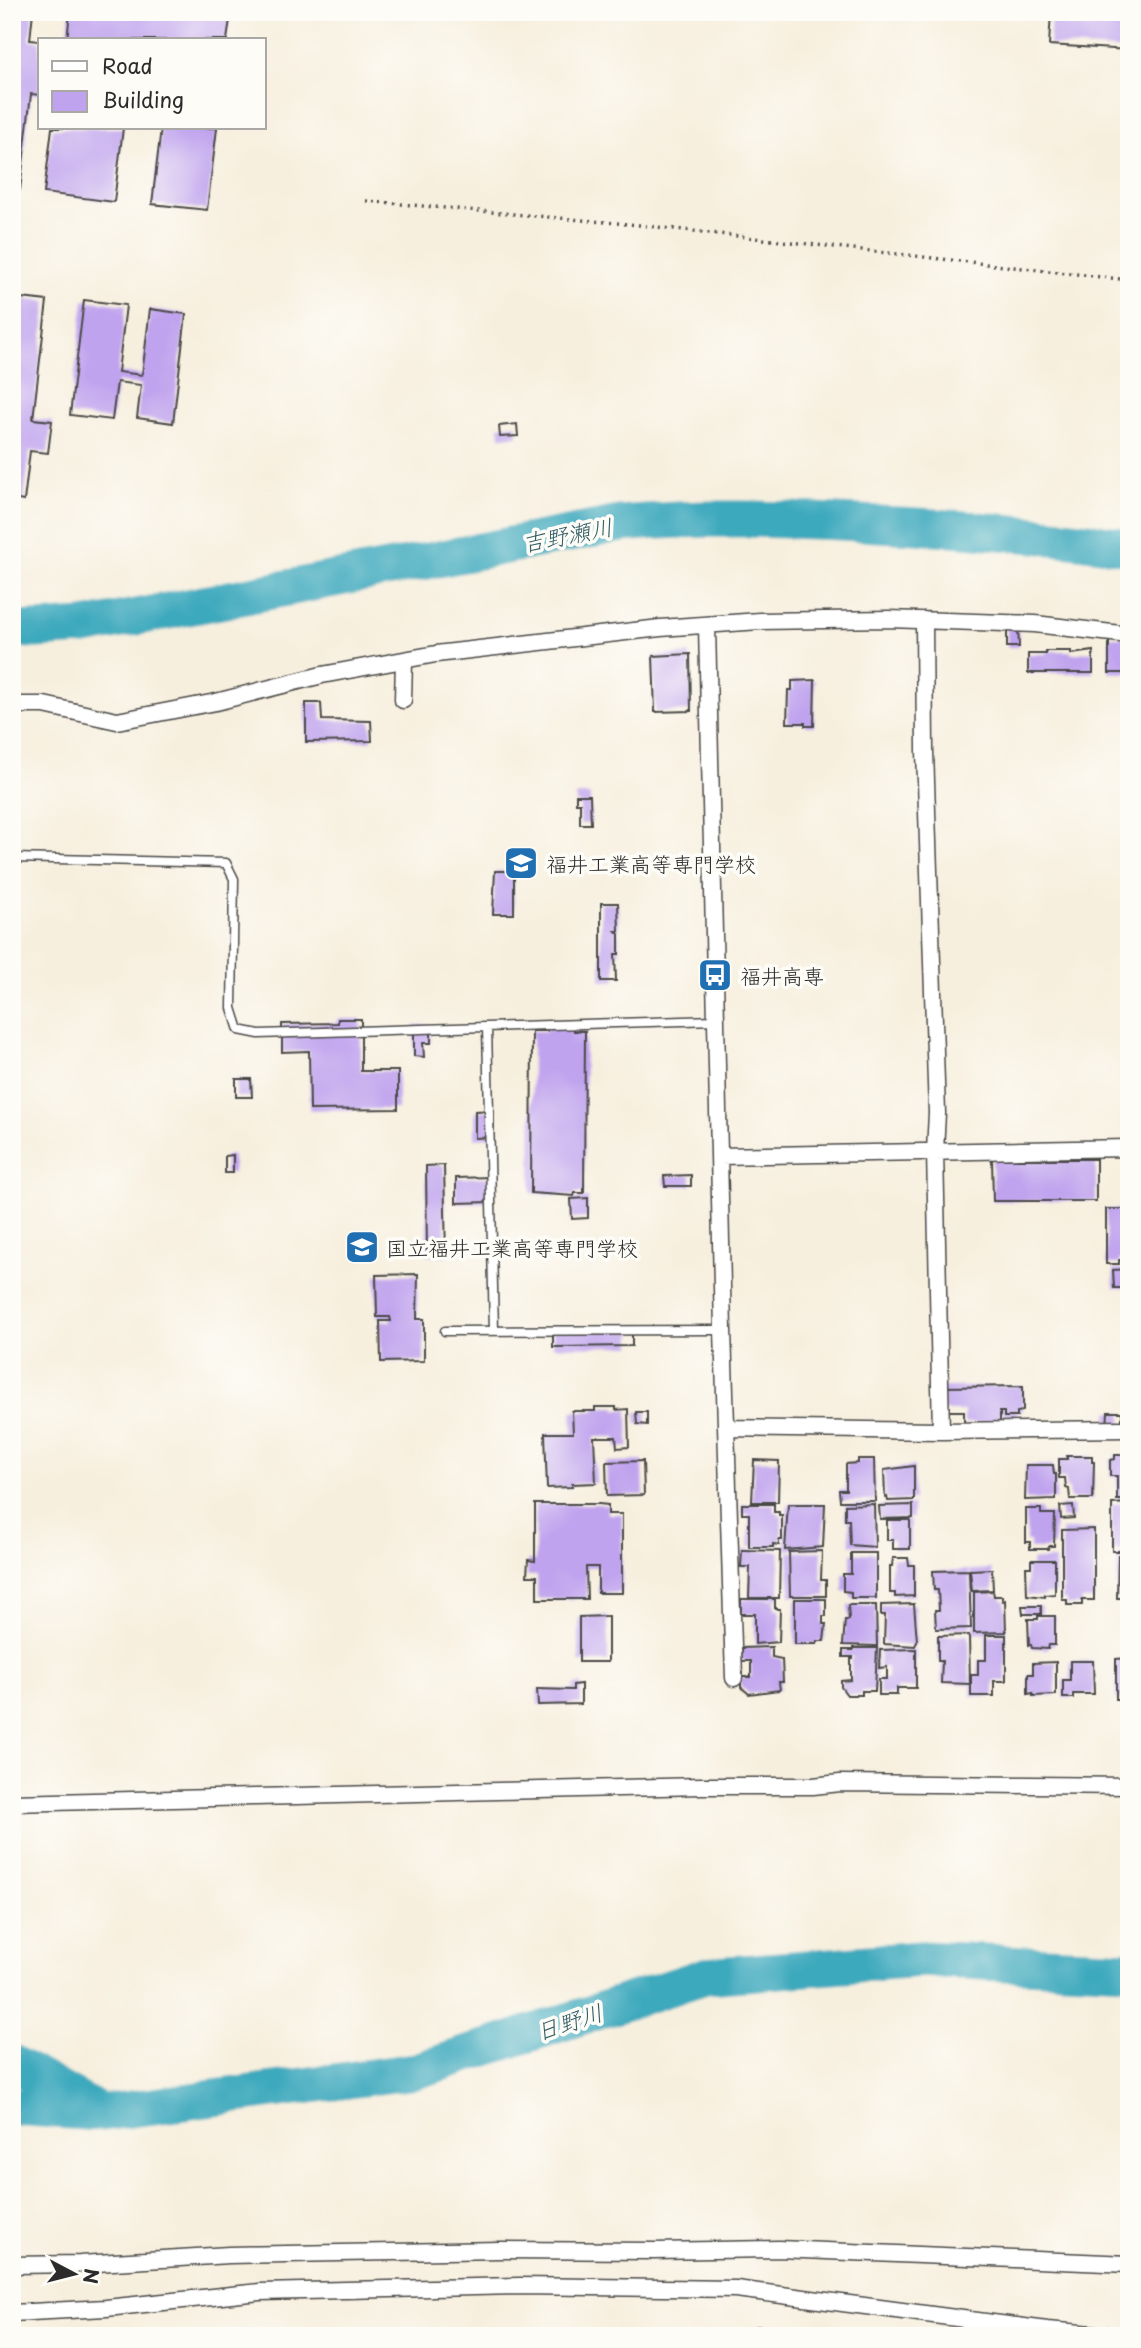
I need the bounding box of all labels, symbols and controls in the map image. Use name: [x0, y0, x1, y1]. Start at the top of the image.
legend: [38, 38, 266, 130]
text: Road: [102, 49, 153, 81]
text: Building: [102, 83, 184, 115]
water label: 吉野瀬川: [519, 508, 615, 560]
school or university icon: 福井工業高等専門学校: [502, 844, 540, 882]
place label: 福井工業高等専門学校: [546, 847, 756, 879]
bus stop icon: 福井高専: [696, 956, 734, 994]
place label: 福井高専: [740, 959, 824, 991]
school or university icon: 国立福井工業高等専門学校: [343, 1228, 381, 1266]
place label: 国立福井工業高等専門学校: [386, 1231, 638, 1263]
water label: 日野川: [531, 1994, 607, 2048]
north arrow: [38, 2240, 108, 2310]
text: N: [77, 2267, 107, 2285]

